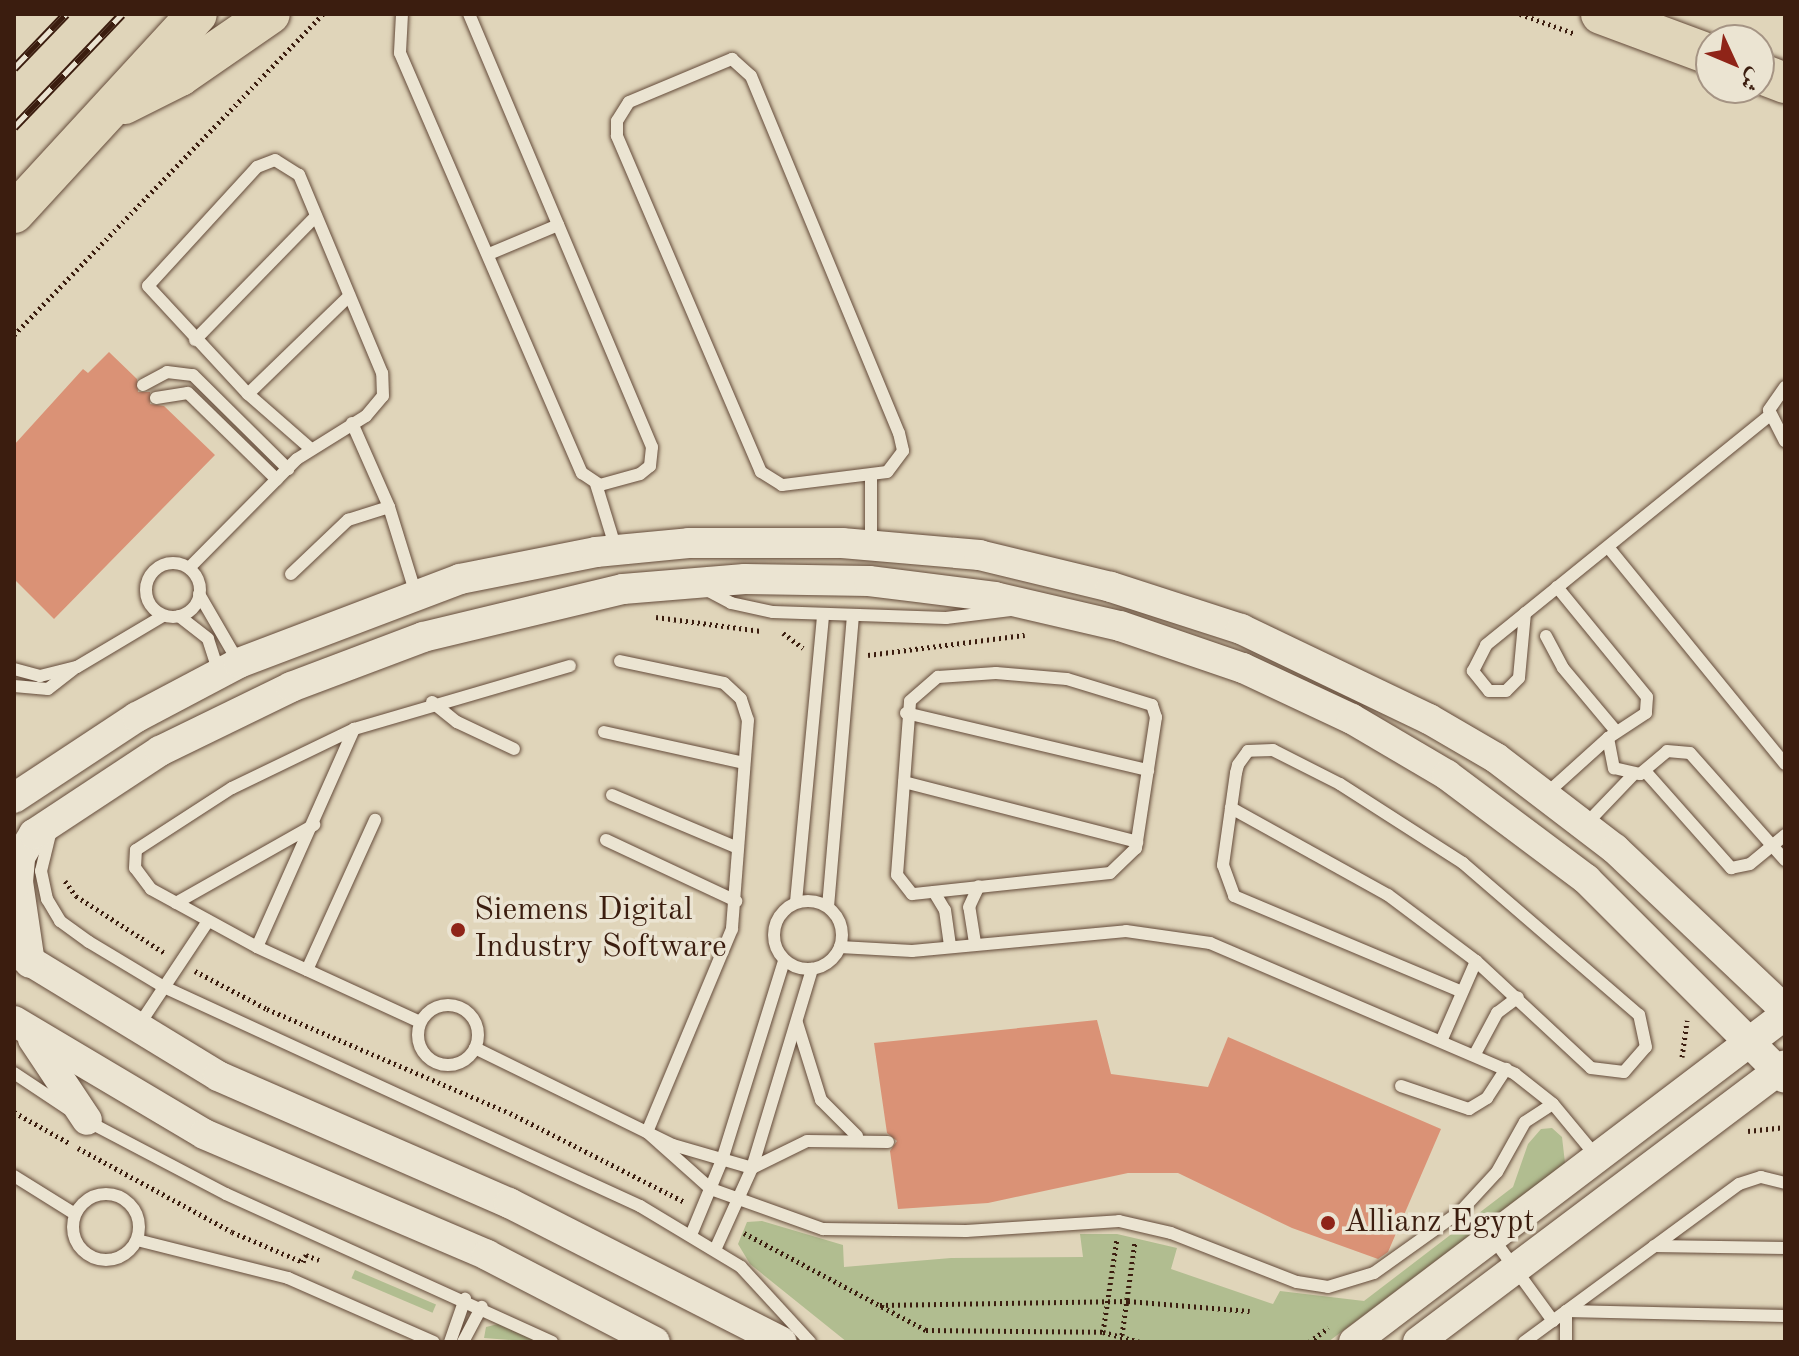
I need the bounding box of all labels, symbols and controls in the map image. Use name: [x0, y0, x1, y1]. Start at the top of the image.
north arrow: [1695, 24, 1775, 104]
text: ش: [1735, 64, 1766, 95]
place label: Siemens Digital Industry Software: [474, 893, 727, 968]
marker: Siemens Digital Industry Software: [449, 921, 467, 939]
place label: Allianz Egypt: [1344, 1204, 1535, 1242]
marker: Allianz Egypt: [1319, 1214, 1337, 1232]

